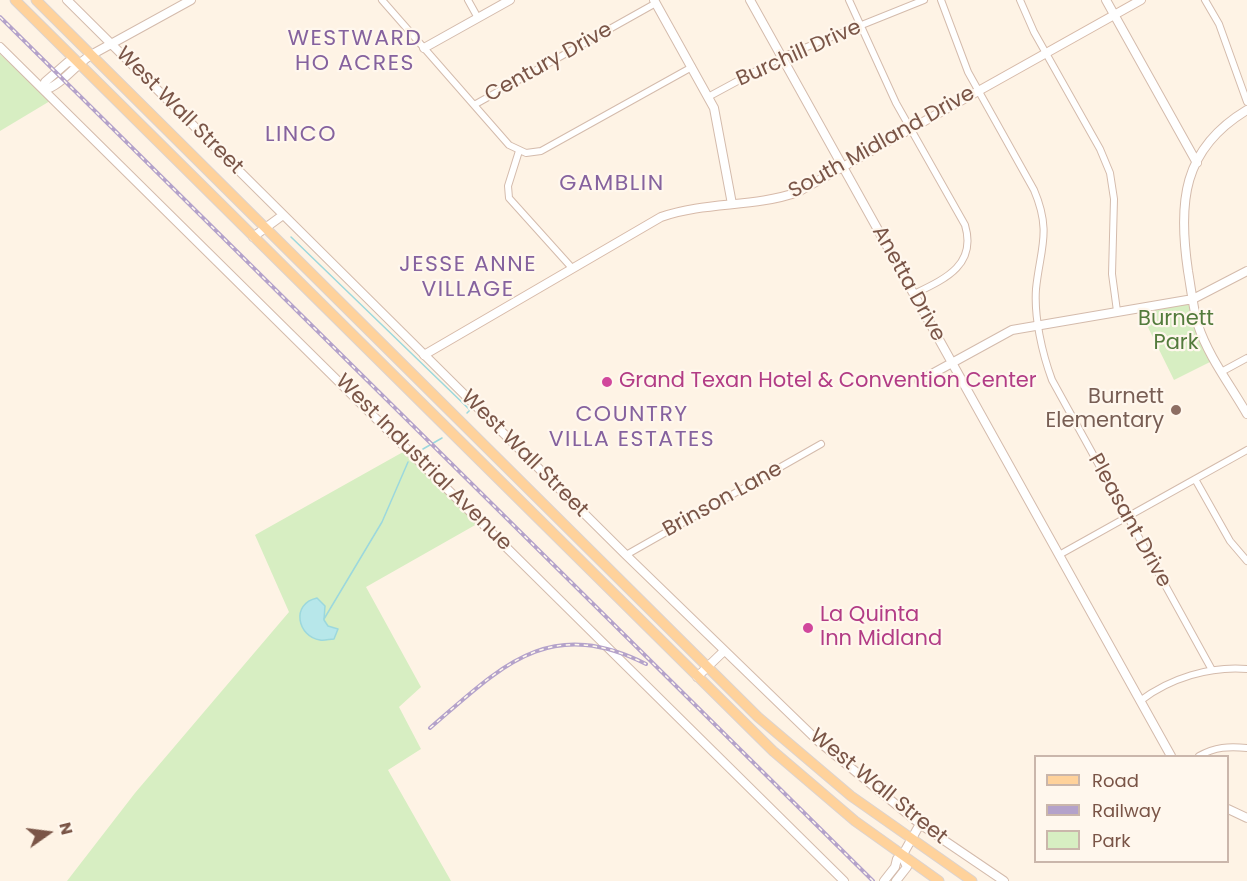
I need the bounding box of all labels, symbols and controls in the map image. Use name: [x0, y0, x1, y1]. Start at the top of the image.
street label: Burchill Drive: [733, 15, 865, 93]
street label: Century Drive: [481, 18, 617, 108]
district label: WESTWARD HO ACRES: [288, 26, 422, 78]
street label: West Wall Street: [110, 42, 248, 180]
street label: South Midland Drive: [785, 81, 979, 205]
district label: LINCO: [265, 122, 337, 148]
district label: GAMBLIN: [559, 171, 665, 197]
street label: Anetta Drive: [866, 222, 950, 346]
district label: JESSE ANNE VILLAGE: [399, 252, 537, 304]
park label: Burnett Park: [1138, 307, 1214, 357]
street label: West Industrial Avenue: [329, 369, 517, 557]
place label: Grand Texan Hotel & Convention Center: [619, 369, 1037, 395]
marker: Grand Texan Hotel & Convention Center: [600, 375, 614, 389]
street label: West Wall Street: [455, 385, 593, 523]
place label: Burnett Elementary: [1045, 385, 1164, 435]
district label: COUNTRY VILLA ESTATES: [549, 402, 715, 454]
marker: Burnett Elementary: [1169, 403, 1183, 417]
street label: Pleasant Drive: [1082, 450, 1176, 592]
street label: Brinson Lane: [659, 457, 787, 543]
place label: La Quinta Inn Midland: [820, 603, 942, 653]
marker: La Quinta Inn Midland: [801, 621, 815, 635]
street label: West Wall Street: [804, 724, 952, 850]
legend: [1034, 755, 1229, 863]
text: Road: [1092, 768, 1139, 793]
text: Railway: [1092, 798, 1161, 823]
north arrow: [18, 803, 78, 863]
text: N: [53, 820, 79, 837]
text: Park: [1092, 828, 1131, 853]

